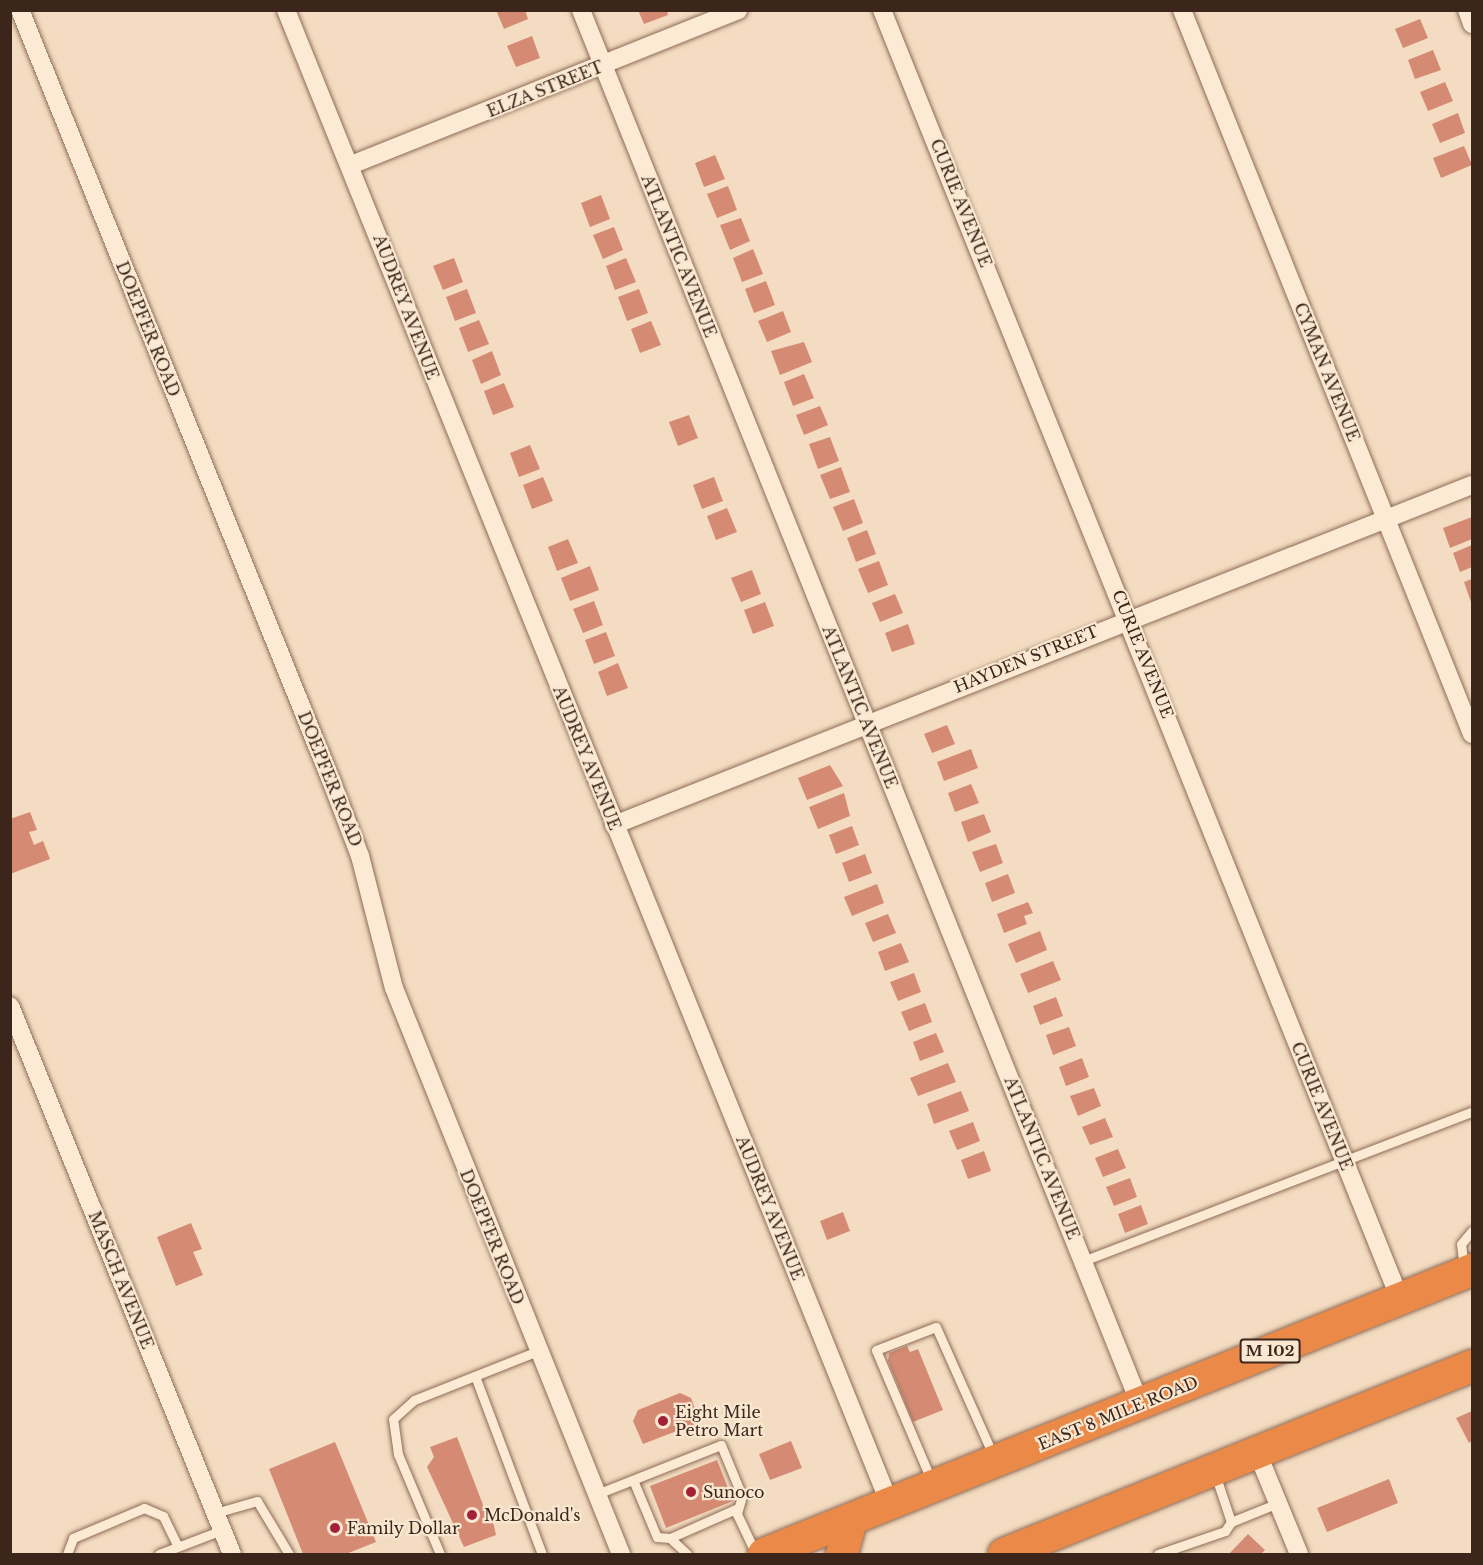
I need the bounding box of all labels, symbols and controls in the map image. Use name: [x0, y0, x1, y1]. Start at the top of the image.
street label: ELZA STREET: [484, 57, 606, 121]
street label: CURIE AVENUE: [926, 136, 996, 270]
street label: ATLANTIC AVENUE: [637, 172, 721, 340]
street label: AUDREY AVENUE: [369, 231, 443, 383]
street label: DOEPFER ROAD: [112, 258, 184, 400]
street label: CYMAN AVENUE: [1290, 300, 1364, 444]
street label: CURIE AVENUE: [1108, 587, 1178, 721]
street label: HAYDEN STREET: [951, 621, 1101, 697]
street label: ATLANTIC AVENUE: [818, 623, 902, 791]
street label: AUDREY AVENUE: [549, 682, 625, 834]
street label: DOEPFER ROAD: [294, 708, 366, 850]
street label: CURIE AVENUE: [1287, 1039, 1357, 1173]
street label: ATLANTIC AVENUE: [1000, 1074, 1084, 1242]
street label: AUDREY AVENUE: [732, 1132, 808, 1284]
street label: DOEPFER ROAD: [456, 1166, 528, 1308]
street label: MASCH AVENUE: [84, 1208, 158, 1352]
road number: M 102: [1238, 1339, 1302, 1363]
street label: EAST 8 MILE ROAD: [1035, 1372, 1201, 1454]
place label: Eight Mile Petro Mart: [675, 1402, 763, 1440]
marker: Eight Mile Petro Mart: [656, 1414, 670, 1428]
place label: Sunoco: [703, 1482, 765, 1502]
marker: Sunoco: [684, 1485, 698, 1499]
place label: McDonald's: [484, 1505, 581, 1525]
marker: McDonald's: [465, 1508, 479, 1522]
place label: Family Dollar: [347, 1518, 460, 1538]
marker: Family Dollar: [328, 1521, 342, 1535]

